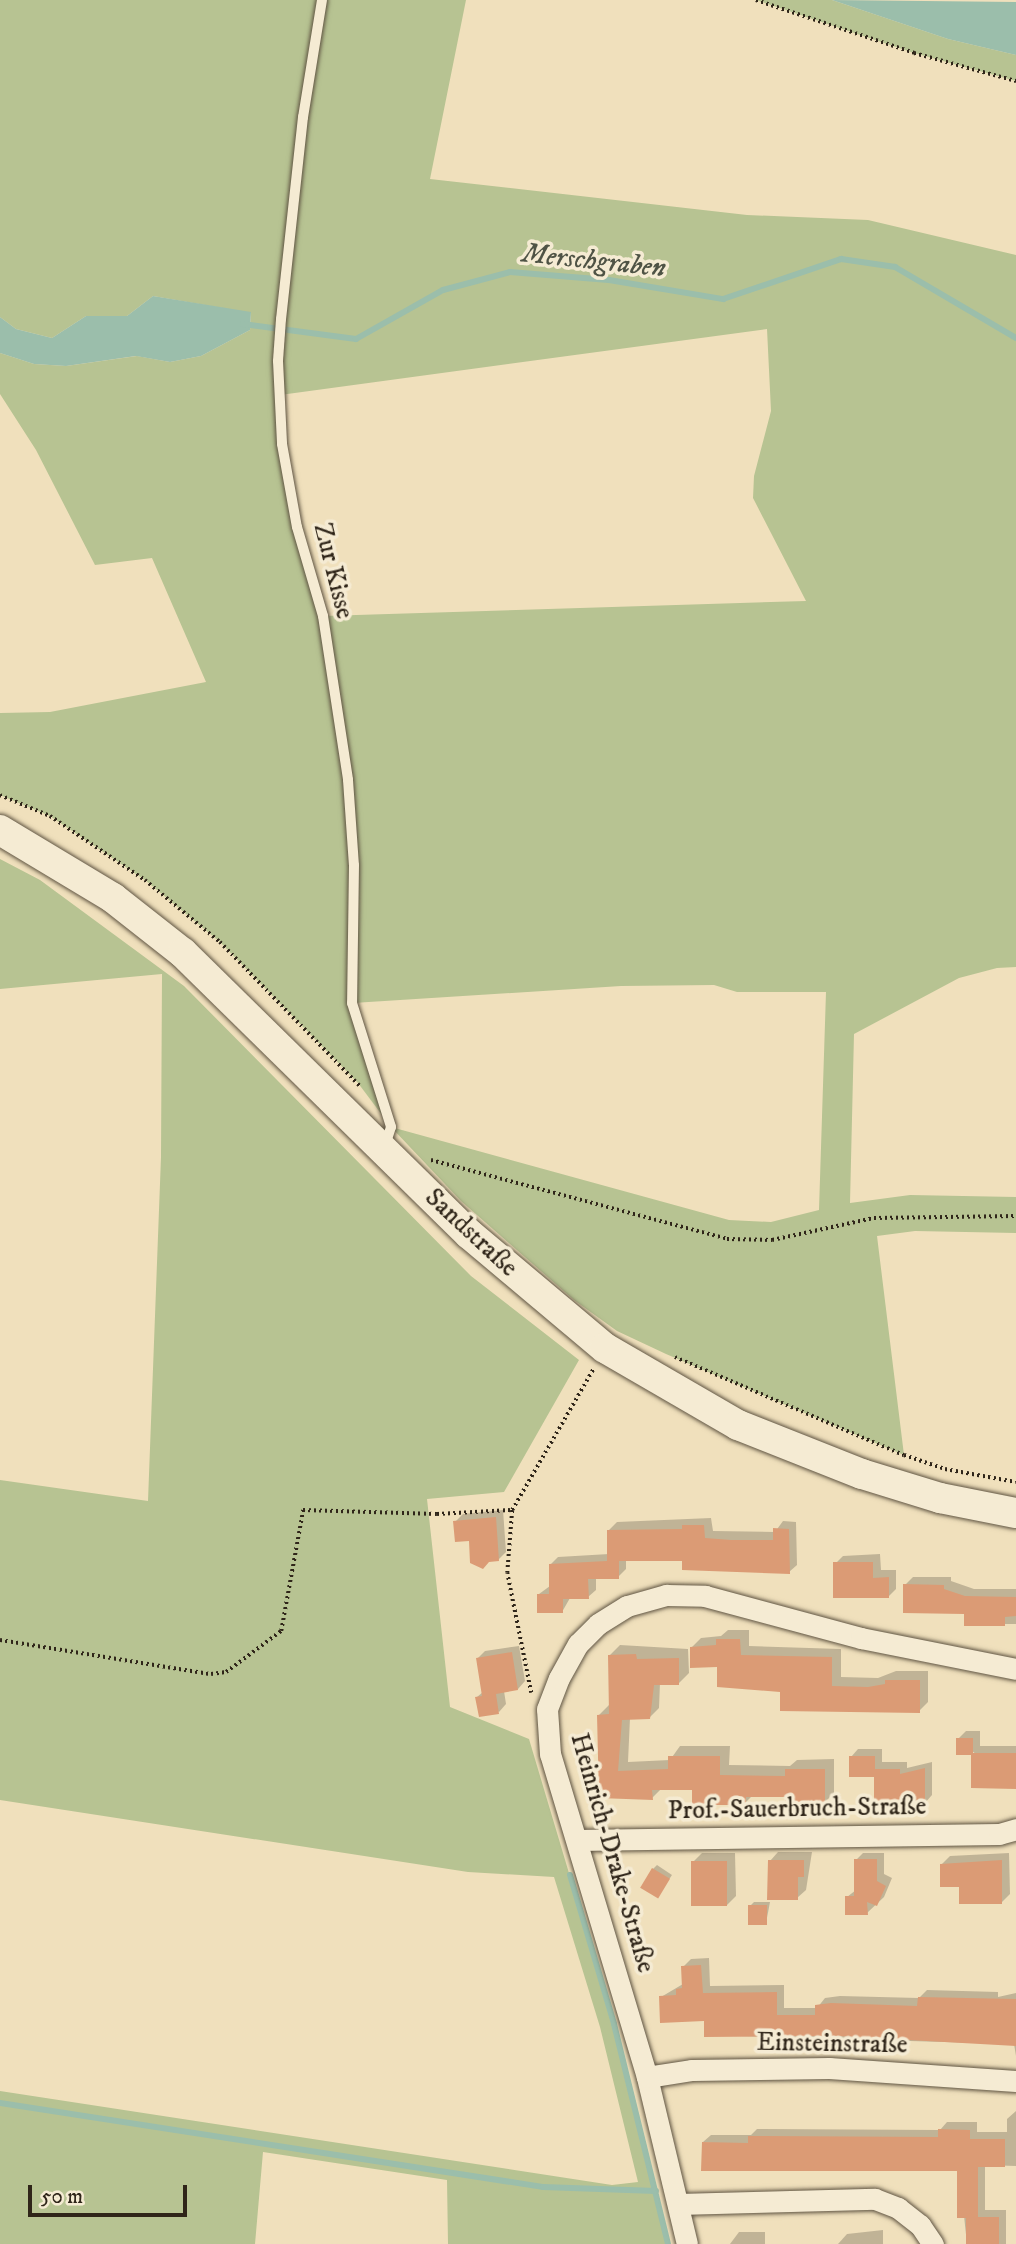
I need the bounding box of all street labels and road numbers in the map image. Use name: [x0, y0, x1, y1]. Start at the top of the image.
street label: Zur Kisse: [306, 520, 360, 622]
street label: Sandstraße: [418, 1182, 524, 1284]
street label: Heinrich-Drake-Straße: [563, 1730, 661, 1976]
street label: Prof.-Sauerbruch-Straße: [667, 1791, 927, 1827]
street label: Einsteinstraße: [756, 2027, 908, 2061]

